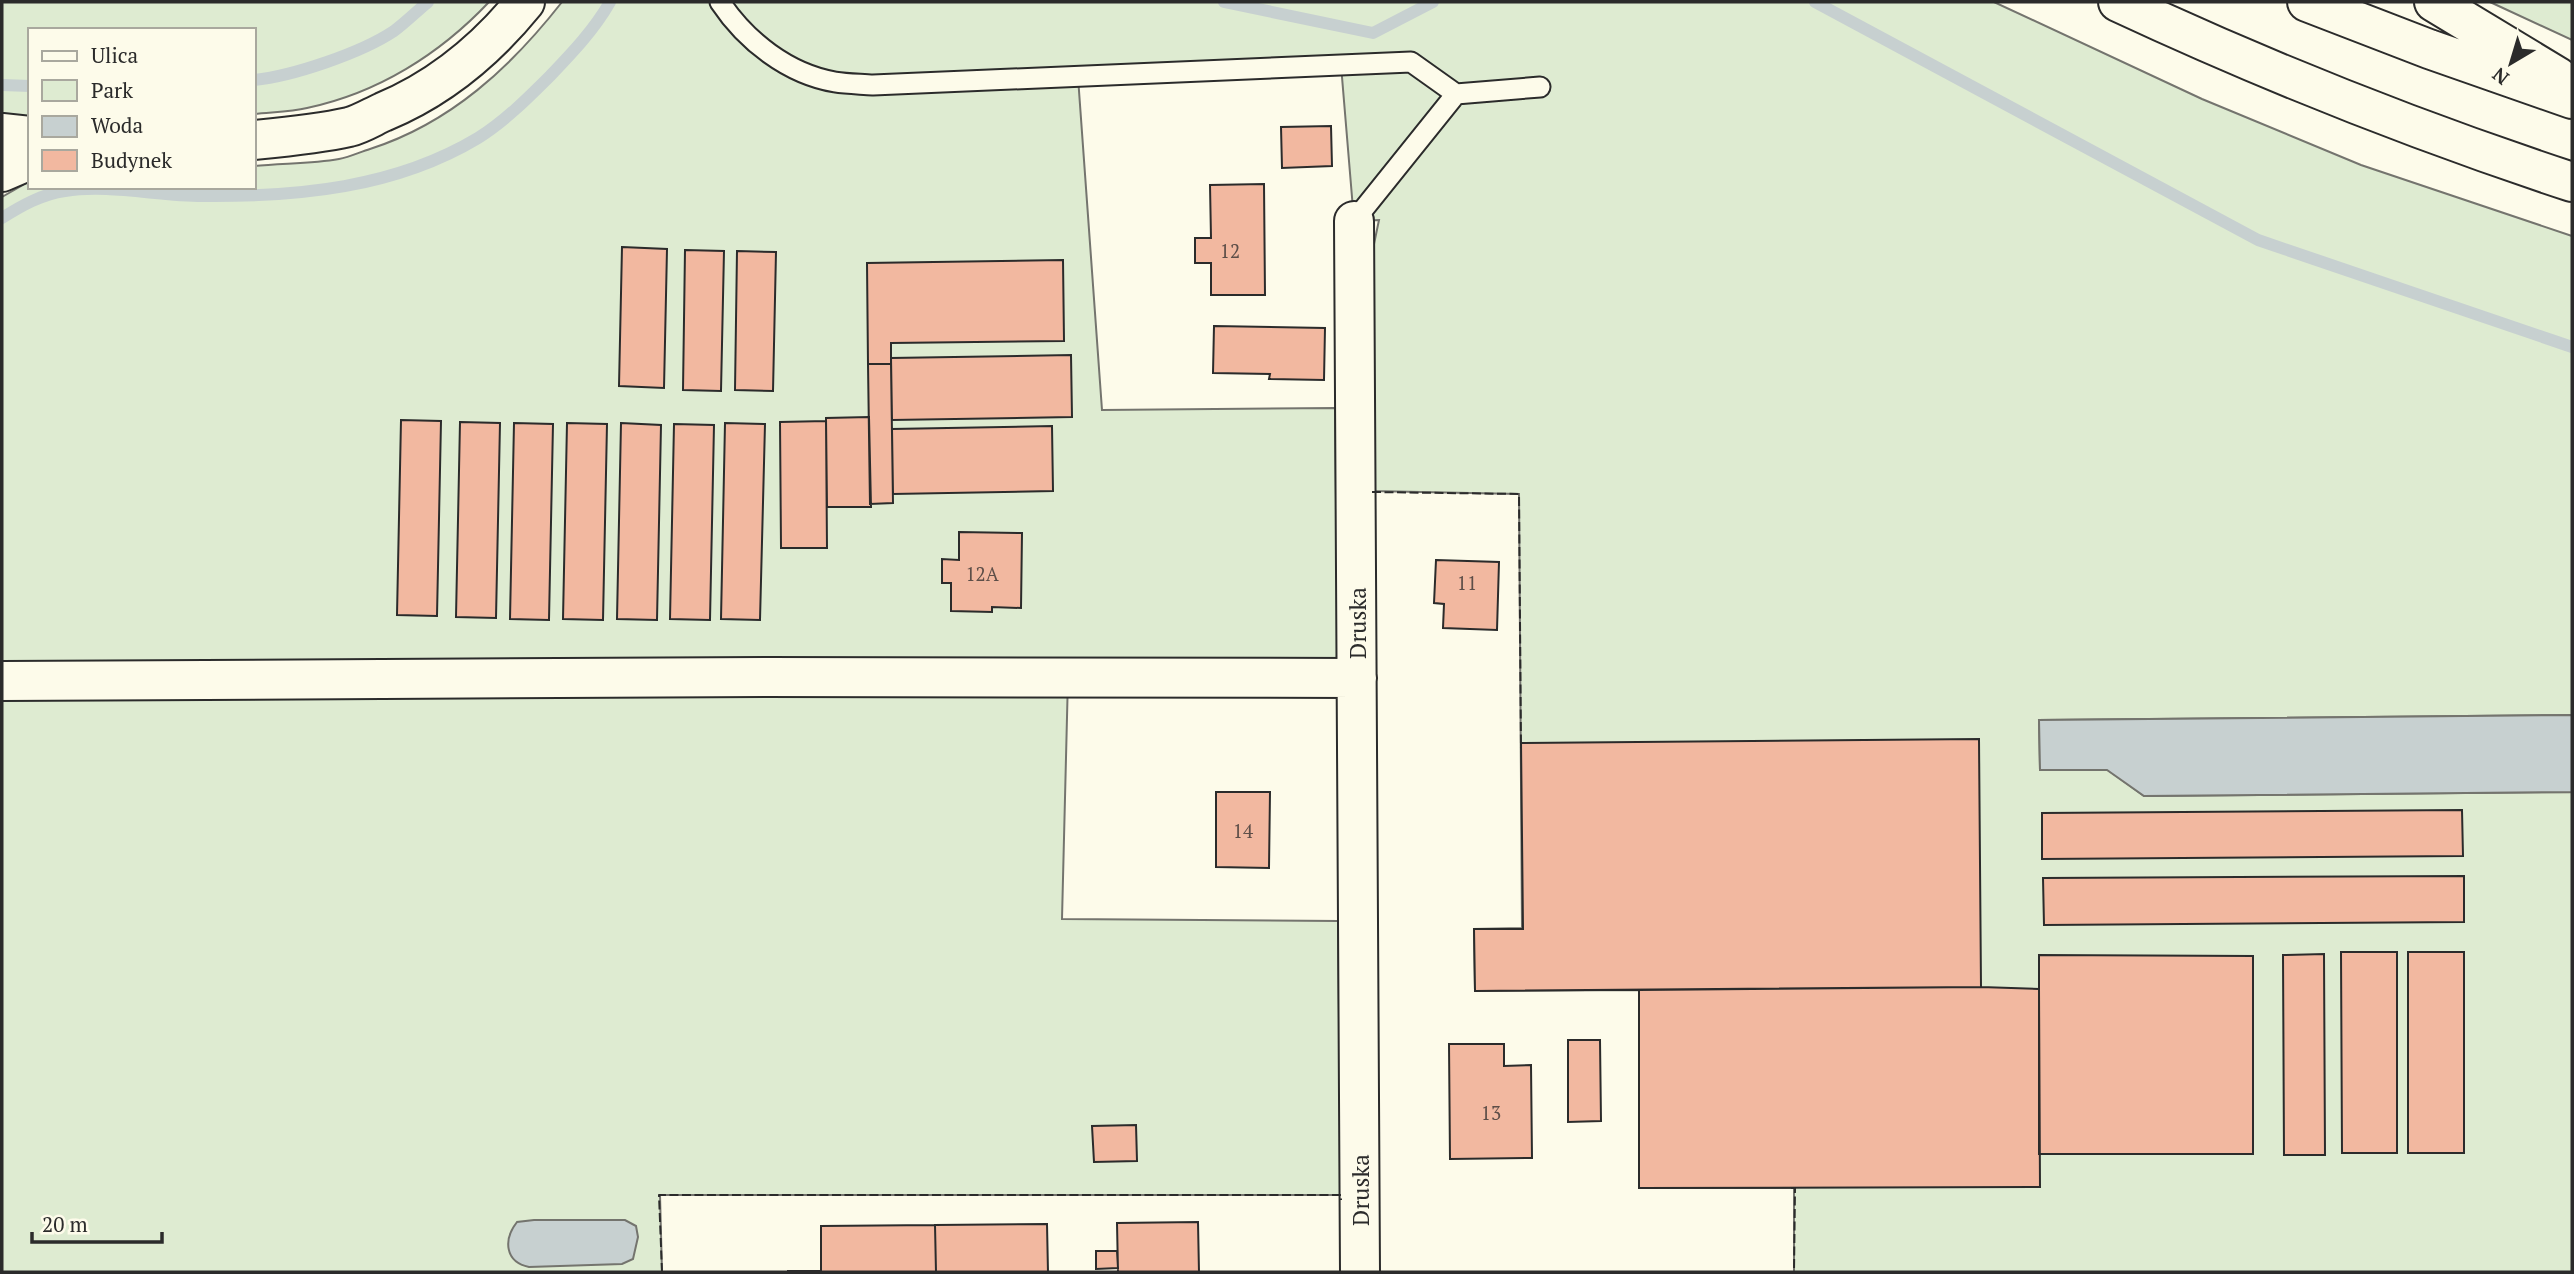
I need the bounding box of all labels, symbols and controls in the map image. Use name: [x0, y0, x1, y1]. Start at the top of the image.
legend: [28, 28, 256, 189]
north arrow: [2476, 28, 2546, 98]
text: Ulica: [91, 41, 139, 69]
text: N: [2486, 62, 2514, 91]
text: Park: [91, 76, 133, 104]
text: Woda: [91, 111, 144, 139]
text: Budynek: [91, 146, 172, 174]
house number: 12: [1220, 238, 1240, 263]
house number: 12A: [965, 561, 999, 586]
house number: 11: [1457, 570, 1477, 595]
street label: Druska: [1342, 587, 1373, 659]
house number: 14: [1233, 818, 1254, 843]
house number: 13: [1481, 1100, 1501, 1125]
street label: Druska: [1345, 1154, 1376, 1226]
scale bar: [32, 1200, 161, 1244]
text: 20 m: [42, 1210, 88, 1238]

